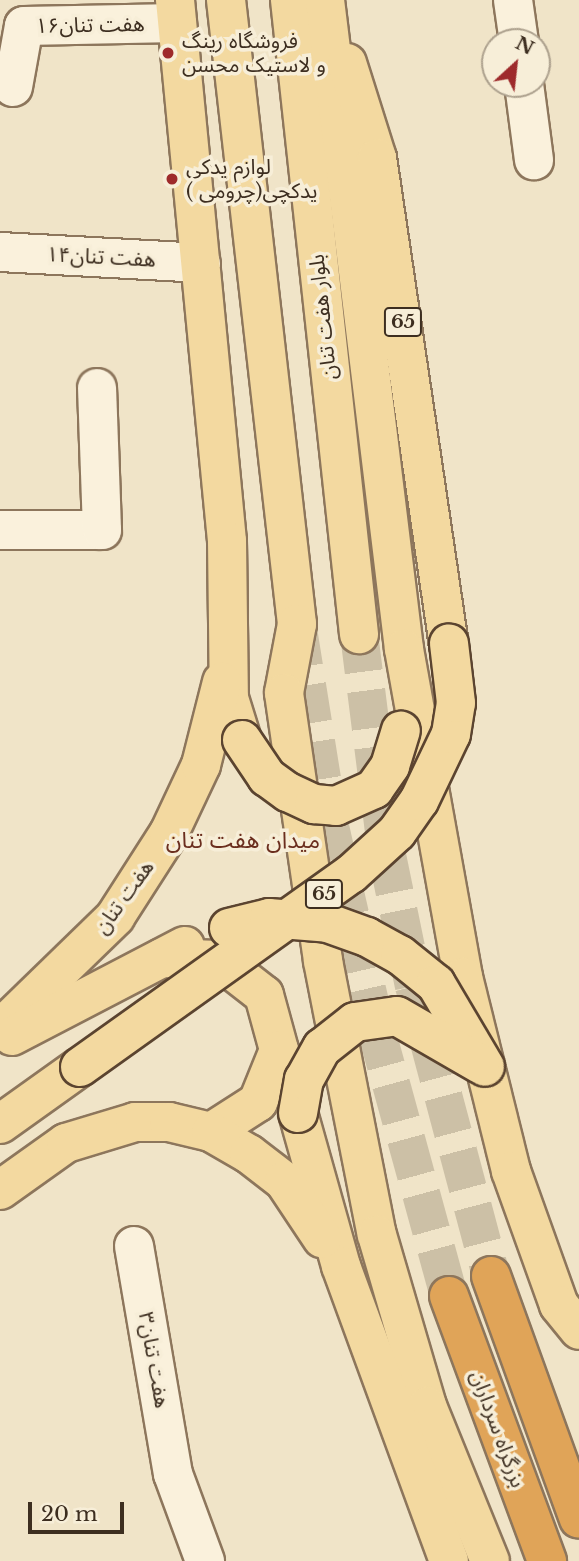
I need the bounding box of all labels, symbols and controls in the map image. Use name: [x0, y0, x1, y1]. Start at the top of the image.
street label: هفت تنان۱۶: [35, 11, 145, 39]
place label: فروشگاه رینگ و لاستیک محسن: [182, 28, 326, 78]
north arrow: [481, 28, 551, 98]
text: N: [512, 31, 538, 60]
marker: فروشگاه رینگ و لاستیک محسن: [160, 45, 176, 61]
place label: لوازم یدکی یدکچی(چرومی ): [186, 154, 317, 204]
marker: لوازم یدکی یدکچی(چرومی ): [164, 171, 180, 187]
street label: هفت تنان۱۴: [46, 242, 156, 272]
street label: بلوار هفت تنان: [304, 253, 342, 381]
road number: 65: [384, 306, 422, 338]
district label: میدان هفت تنان: [166, 826, 320, 854]
street label: هفت تنان: [89, 855, 159, 939]
road number: 65: [305, 878, 343, 909]
street label: هفت تنان۳: [133, 1310, 175, 1410]
street label: بزرگراه سرداران: [465, 1367, 531, 1491]
scale bar: [32, 1488, 128, 1532]
text: 20 m: [41, 1501, 98, 1527]

